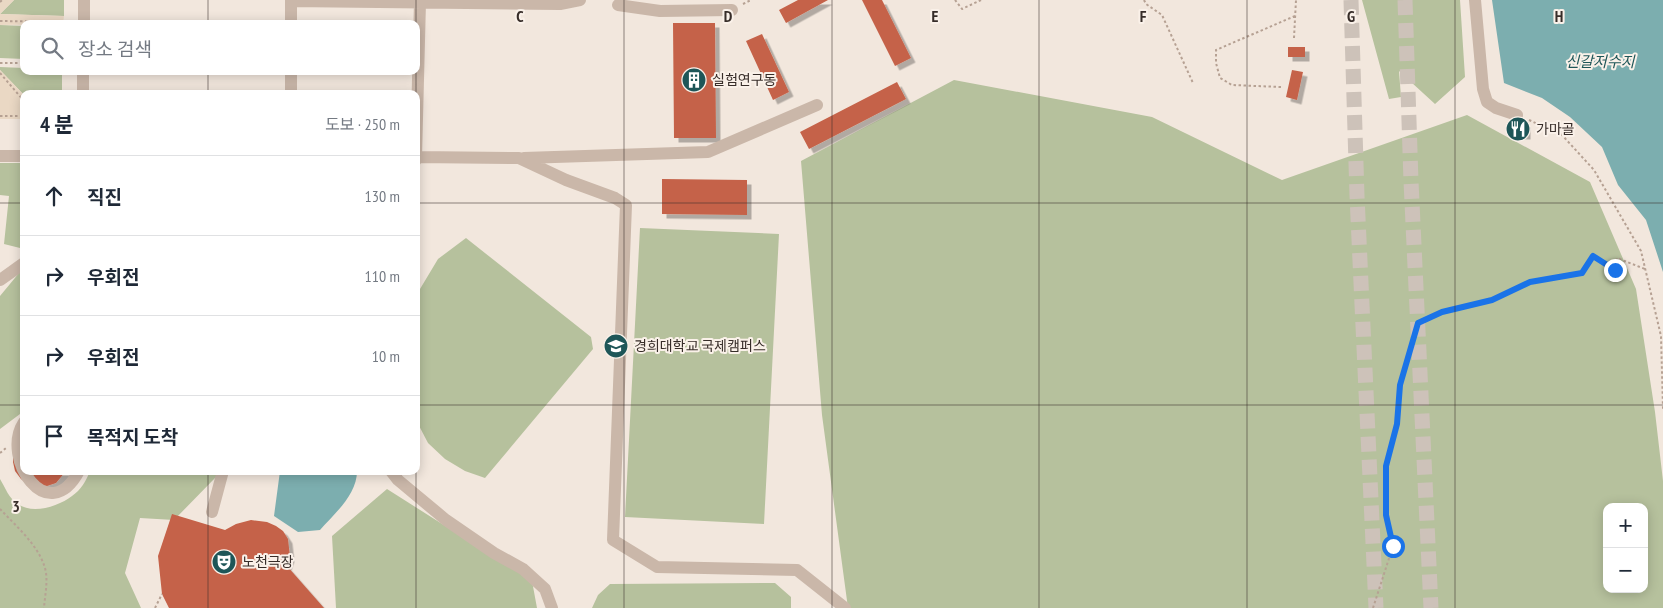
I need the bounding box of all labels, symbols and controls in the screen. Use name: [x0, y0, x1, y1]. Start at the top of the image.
text: C: [516, 6, 524, 26]
text: D: [724, 6, 733, 26]
text: E: [932, 6, 939, 26]
text: F: [1140, 6, 1147, 26]
text: G: [1347, 6, 1355, 26]
text: H: [1555, 6, 1563, 26]
search box: [20, 20, 420, 75]
icon: search: [38, 34, 66, 62]
text: 장소 검색: [78, 37, 152, 61]
water label: 신갈저수지: [1565, 52, 1636, 71]
building icon: 실험연구동: [681, 67, 707, 93]
place label: 실험연구동: [712, 71, 777, 89]
text: 4 분: [40, 111, 74, 138]
text: 도보 · 250 m: [325, 114, 400, 134]
restaurant icon: 가마골: [1505, 116, 1531, 142]
place label: 가마골: [1536, 120, 1575, 138]
icon: ahead: [40, 182, 68, 210]
text: 직진: [87, 185, 122, 209]
text: 130 m: [365, 186, 400, 206]
route end: [1604, 259, 1627, 282]
icon: right: [40, 262, 68, 290]
text: 우회전: [87, 265, 139, 289]
text: 110 m: [365, 266, 400, 286]
school or university icon: 경희대학교 국제캠퍼스: [603, 333, 629, 359]
place label: 경희대학교 국제캠퍼스: [634, 337, 766, 355]
icon: right: [40, 342, 68, 370]
text: 우회전: [87, 345, 139, 369]
text: 10 m: [372, 346, 400, 366]
icon: arrive: [40, 422, 68, 450]
text: 목적지 도착: [87, 425, 178, 449]
text: 3: [12, 496, 20, 516]
map controls: [1603, 503, 1648, 593]
button: +: [1603, 503, 1648, 548]
route start: [1382, 535, 1405, 558]
button: −: [1603, 548, 1648, 593]
theatre icon: 노천극장: [211, 549, 237, 575]
place label: 노천극장: [242, 553, 294, 571]

